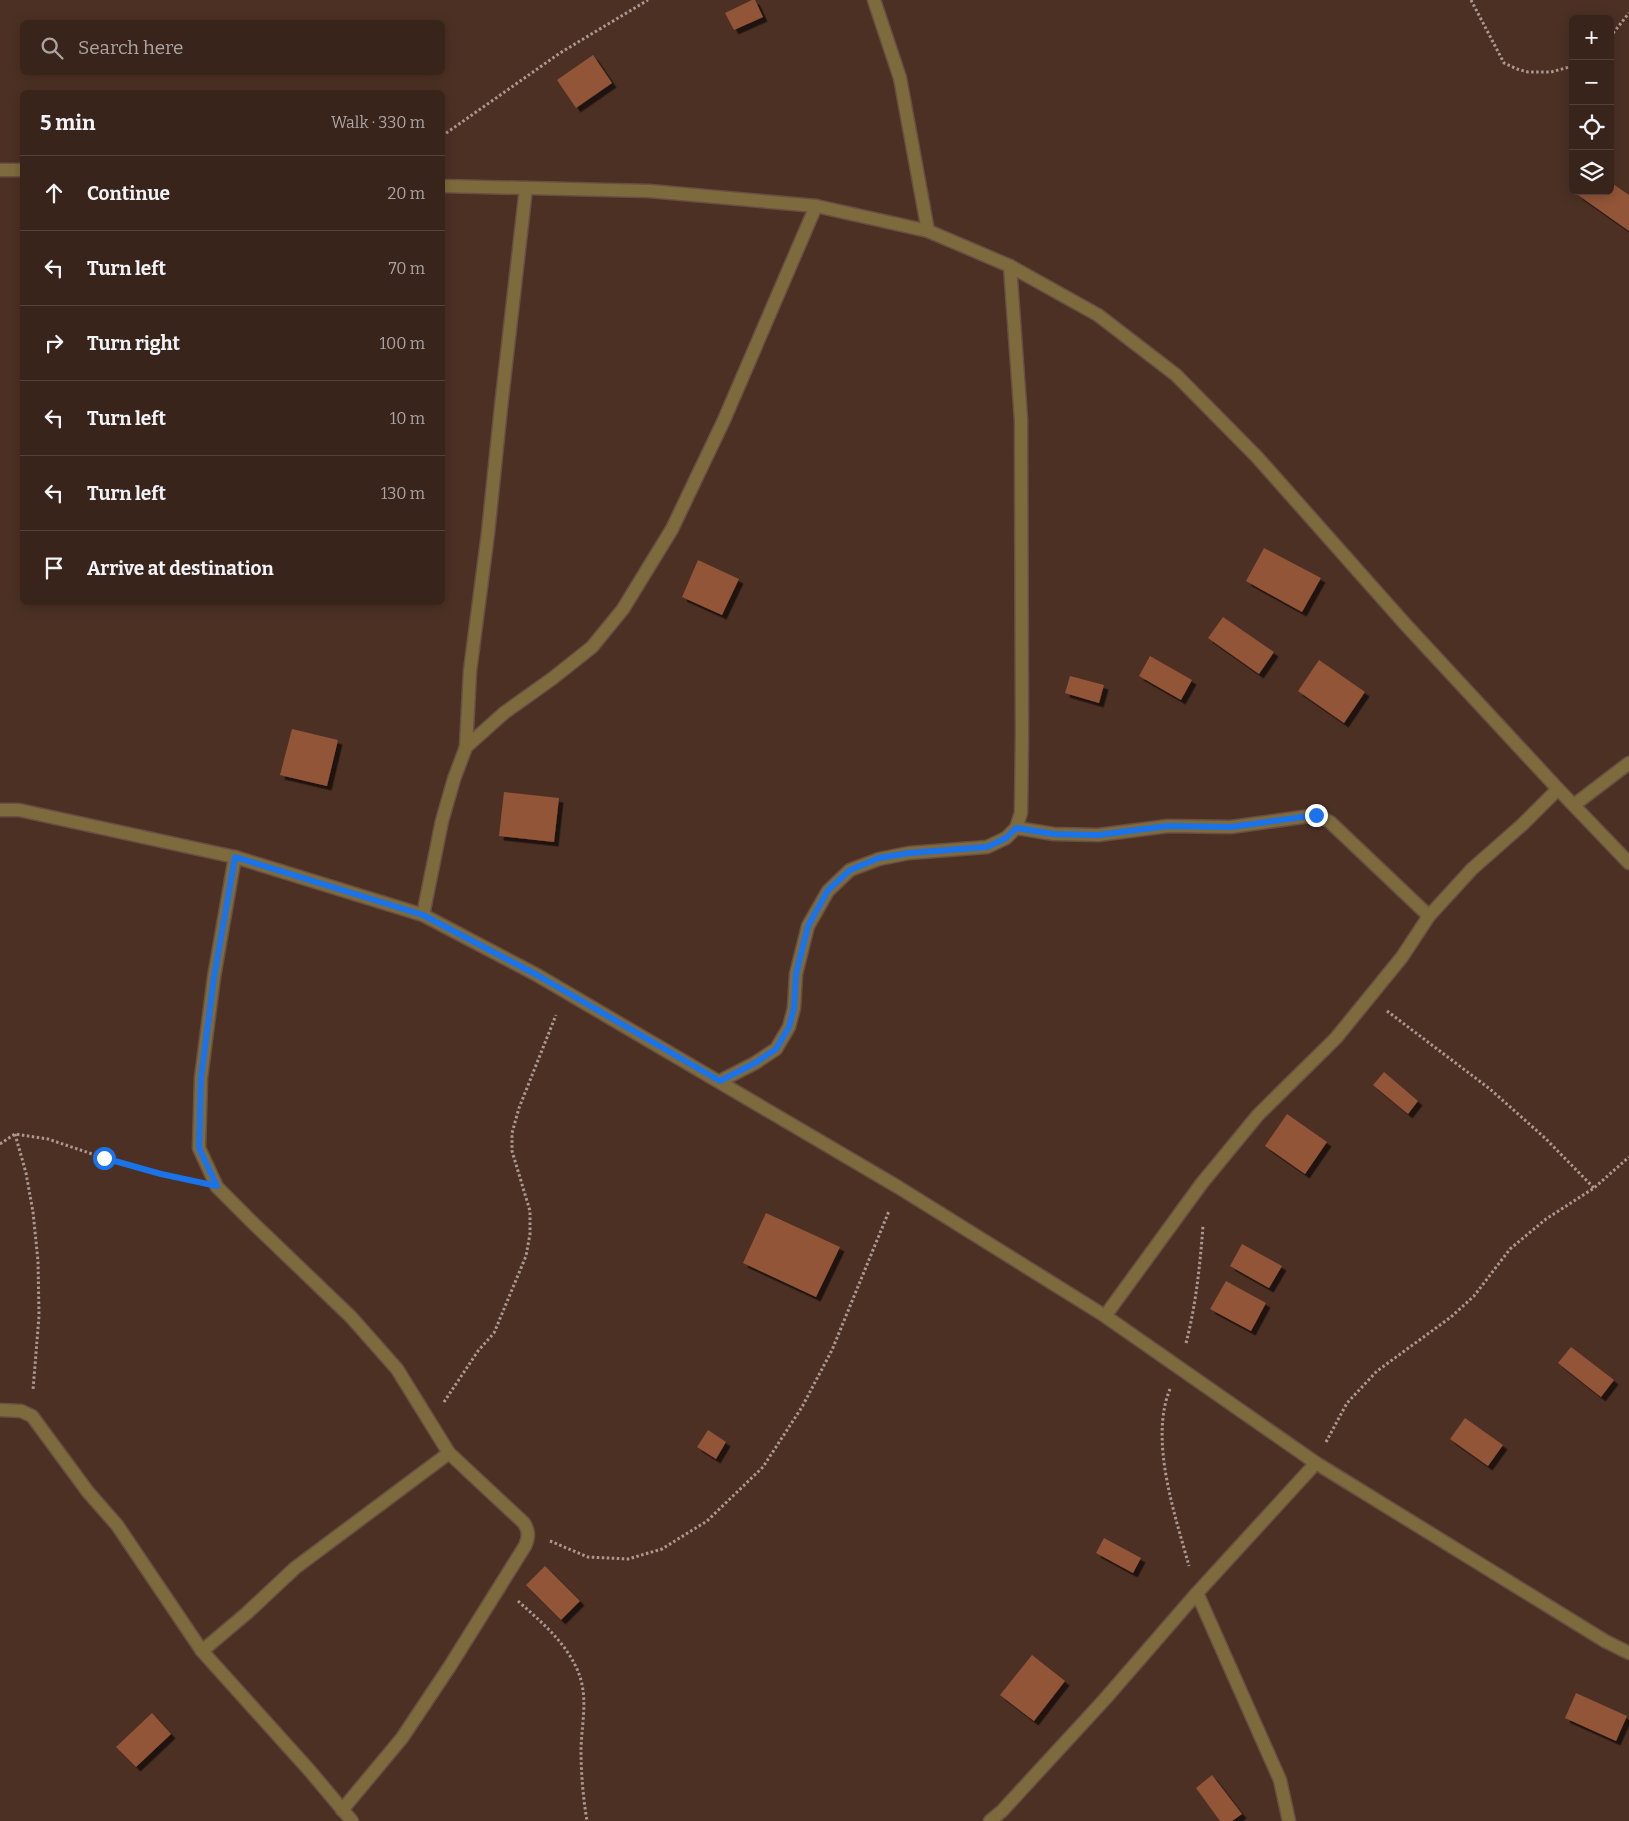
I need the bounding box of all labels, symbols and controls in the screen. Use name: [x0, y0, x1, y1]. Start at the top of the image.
map controls: [1569, 15, 1614, 195]
button: +: [1569, 15, 1614, 60]
search box: [20, 20, 445, 75]
icon: search: [38, 34, 66, 62]
text: Search here: [78, 36, 183, 59]
button: −: [1569, 60, 1614, 105]
button: locate: [1569, 105, 1614, 150]
text: 5 min: [40, 110, 96, 136]
text: Walk · 330 m: [331, 113, 425, 132]
button: layers: [1569, 150, 1614, 195]
icon: ahead: [40, 179, 68, 207]
text: Continue: [87, 182, 170, 205]
text: 20 m: [388, 184, 425, 203]
icon: left: [40, 254, 68, 282]
text: Turn left: [87, 257, 166, 280]
text: 70 m: [389, 259, 425, 278]
icon: right: [40, 329, 68, 357]
text: Turn right: [87, 332, 180, 355]
text: 100 m: [380, 334, 425, 353]
icon: left: [40, 404, 68, 432]
text: Turn left: [87, 407, 166, 430]
text: 10 m: [390, 409, 425, 428]
icon: left: [40, 479, 68, 507]
text: Turn left: [87, 482, 166, 505]
text: 130 m: [381, 484, 425, 503]
icon: arrive: [40, 554, 68, 582]
text: Arrive at destination: [87, 557, 274, 580]
route end: [1305, 804, 1328, 827]
route start: [93, 1147, 116, 1170]

